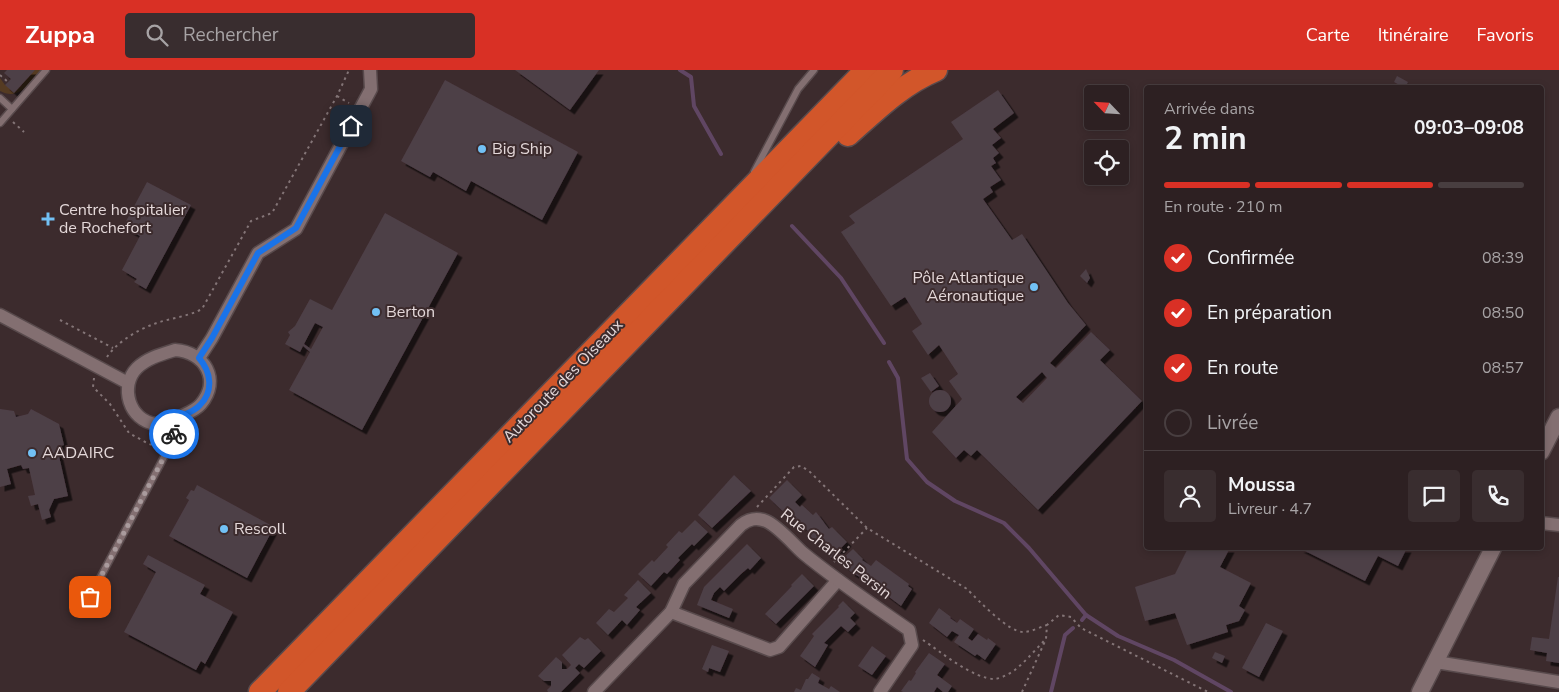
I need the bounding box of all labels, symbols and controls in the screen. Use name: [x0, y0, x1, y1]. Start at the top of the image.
search box: [125, 13, 475, 58]
text: Zuppa: [25, 19, 95, 51]
icon: search: [143, 21, 171, 49]
text: Rechercher: [183, 22, 279, 48]
text: Carte: [1306, 23, 1350, 47]
text: Itinéraire: [1378, 23, 1449, 47]
text: Favoris: [1477, 23, 1534, 47]
north arrow: [1084, 85, 1129, 130]
map controls: [1084, 85, 1129, 185]
text: Arrivée dans: [1164, 98, 1255, 120]
pin: [330, 105, 372, 147]
icon: home: [337, 112, 365, 140]
text: 09:03–09:08: [1414, 115, 1524, 141]
text: 2 min: [1164, 117, 1247, 160]
place label: Big Ship: [492, 138, 552, 160]
button: locate: [1084, 140, 1129, 185]
marker: Big Ship: [476, 143, 488, 155]
text: En route · 210 m: [1164, 196, 1283, 218]
place label: Centre hospitalier de Rochefort: [59, 199, 186, 239]
marker: Centre hospitalier de Rochefort: [41, 212, 55, 226]
icon: check: [1164, 244, 1192, 272]
text: Confirmée: [1207, 245, 1294, 271]
text: 08:39: [1482, 247, 1524, 269]
place label: Pôle Atlantique Aéronautique: [913, 267, 1024, 307]
marker: Pôle Atlantique Aéronautique: [1028, 281, 1040, 293]
icon: check: [1164, 299, 1192, 327]
text: En préparation: [1207, 300, 1332, 326]
place label: Berton: [386, 301, 435, 323]
text: 08:50: [1482, 302, 1524, 324]
marker: Berton: [370, 306, 382, 318]
street label: Autoroute des Oiseaux: [498, 314, 628, 448]
icon: check: [1164, 354, 1192, 382]
text: En route: [1207, 355, 1278, 381]
text: 08:57: [1482, 357, 1524, 379]
courier: [149, 409, 199, 459]
text: Livrée: [1207, 410, 1258, 436]
icon: bike: [160, 420, 188, 448]
place label: AADAIRC: [42, 442, 114, 464]
marker: AADAIRC: [26, 447, 38, 459]
button: person: [1164, 470, 1216, 522]
button: chat: [1408, 470, 1460, 522]
button: phone: [1472, 470, 1524, 522]
text: Moussa: [1228, 472, 1295, 498]
text: Livreur · 4.7: [1228, 498, 1312, 520]
street label: Rue Charles Persin: [776, 504, 896, 604]
place label: Rescoll: [234, 518, 287, 540]
marker: Rescoll: [218, 523, 230, 535]
pin: [69, 576, 111, 618]
icon: bag: [76, 583, 104, 611]

